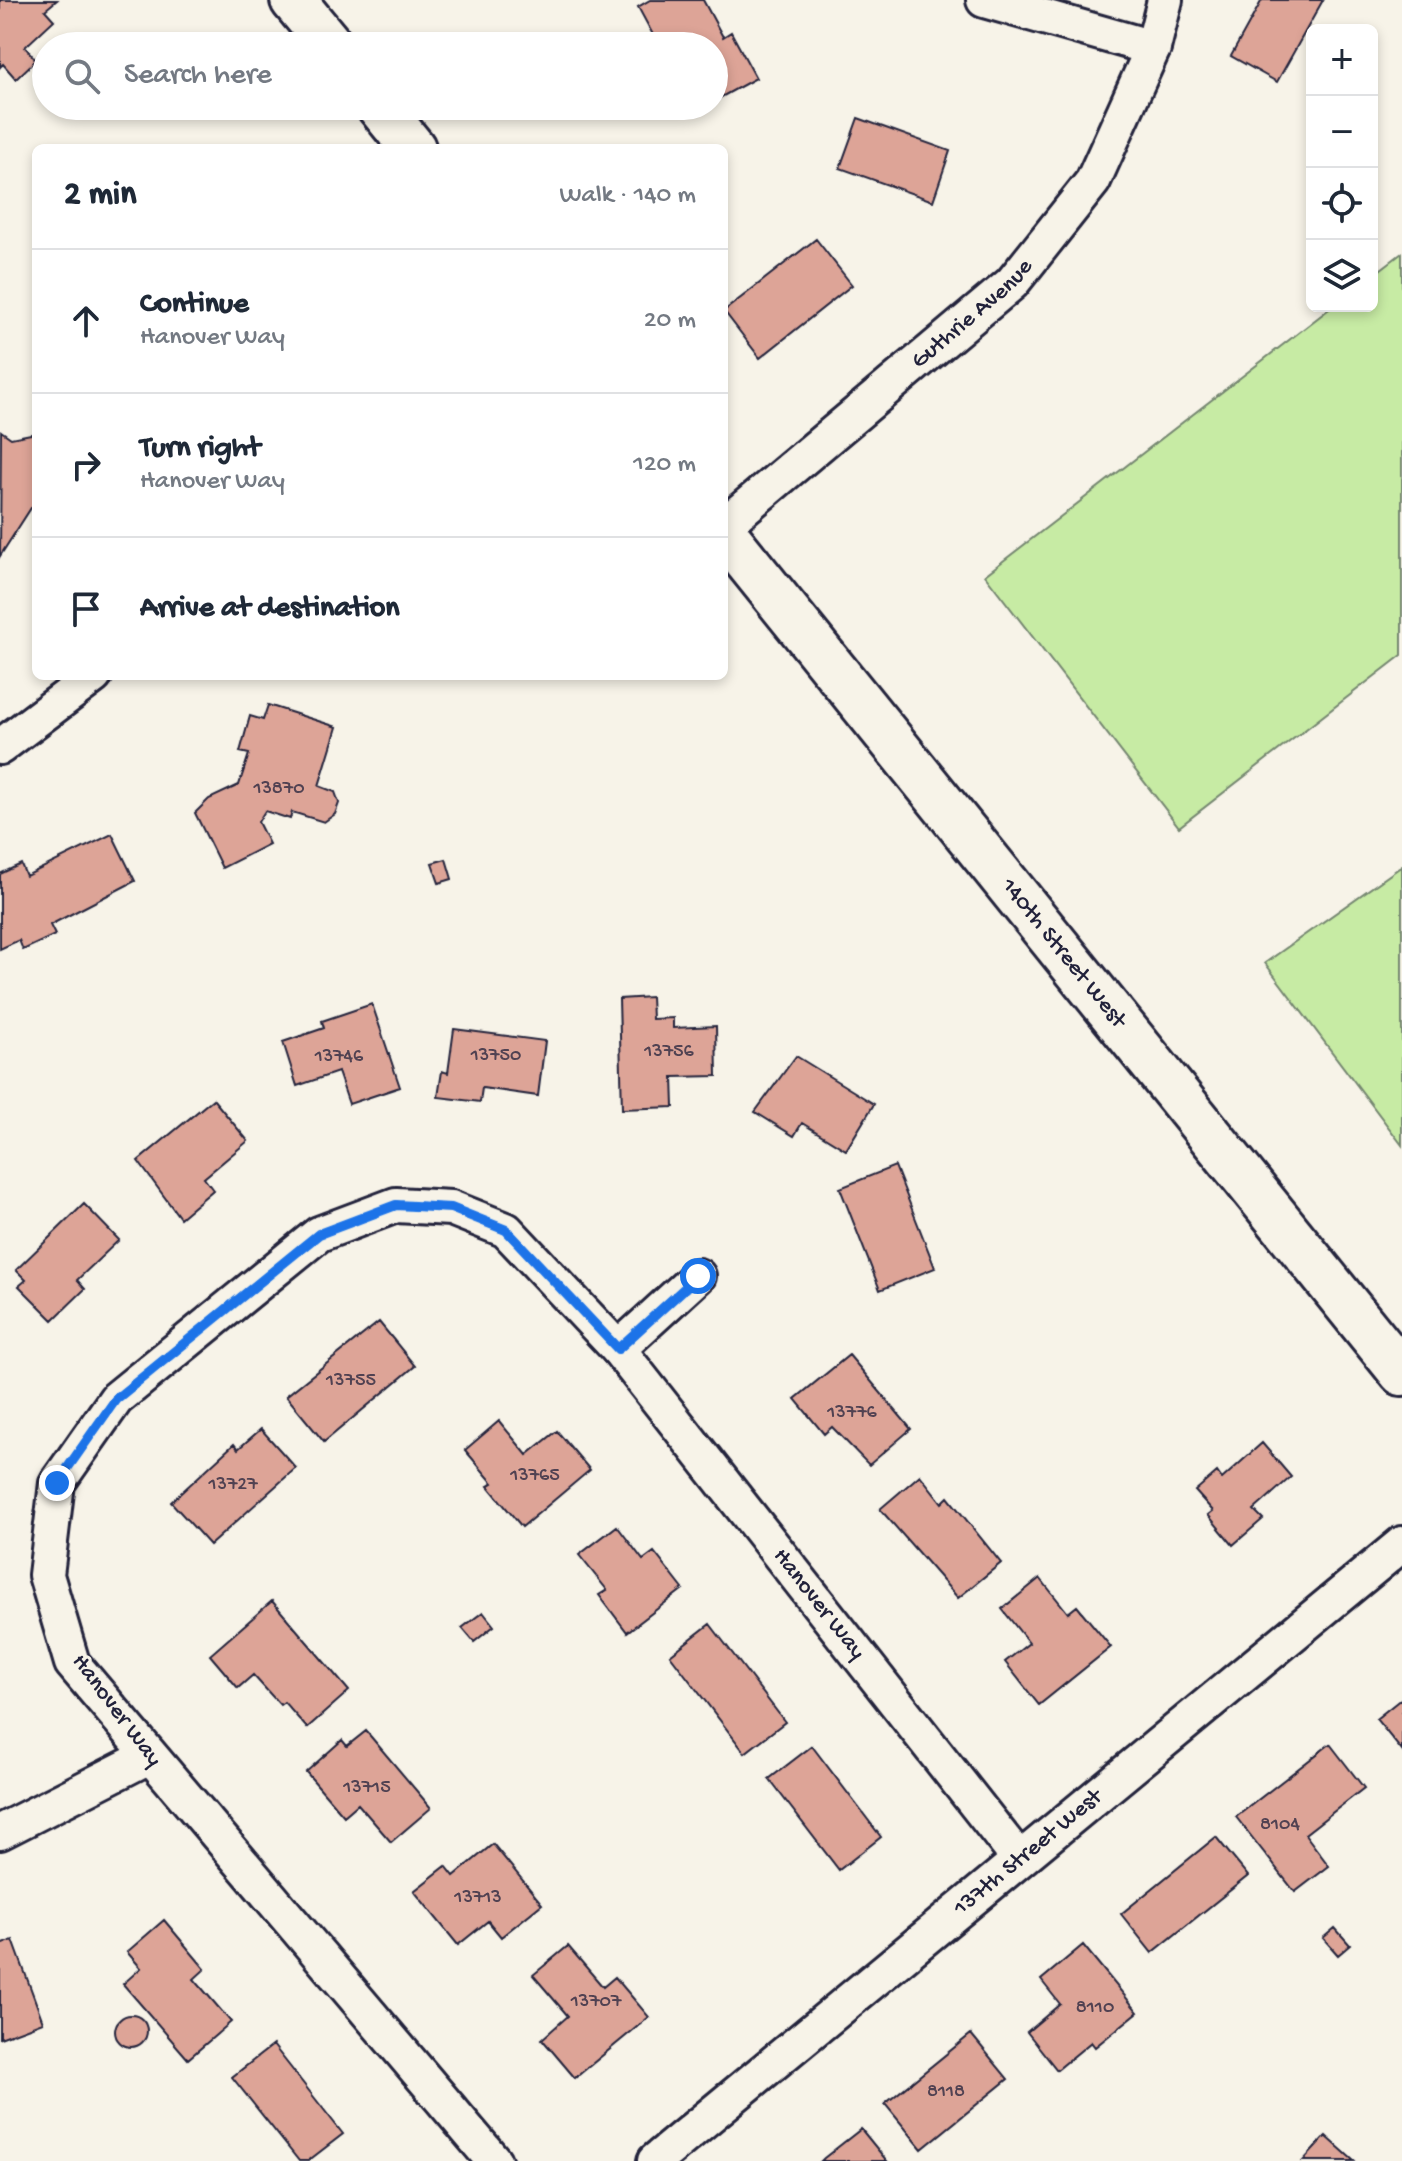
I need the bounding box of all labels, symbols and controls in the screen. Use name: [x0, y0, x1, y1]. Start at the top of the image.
map controls: [1306, 24, 1378, 312]
button: +: [1306, 24, 1378, 96]
search box: [32, 32, 728, 120]
icon: search: [60, 54, 104, 98]
text: Search here: [124, 59, 272, 94]
button: −: [1306, 96, 1378, 168]
button: locate: [1306, 168, 1378, 240]
text: 2 min: [64, 176, 136, 216]
text: Walk · 140 m: [559, 181, 696, 212]
button: layers: [1306, 240, 1378, 312]
street label: Guthrie Avenue: [906, 253, 1040, 376]
text: Continue: [140, 288, 249, 323]
icon: ahead: [64, 299, 108, 343]
text: 20 m: [644, 306, 696, 337]
text: Hanover Way: [140, 323, 285, 354]
text: Turn right: [140, 432, 260, 467]
icon: right: [64, 443, 108, 487]
text: 120 m: [633, 450, 696, 481]
text: Hanover Way: [140, 467, 285, 498]
icon: arrive: [64, 587, 108, 631]
text: Arrive at destination: [140, 592, 400, 627]
house number: 13870: [252, 778, 305, 801]
street label: 140th Street West: [993, 872, 1134, 1036]
house number: 13756: [643, 1041, 695, 1064]
house number: 13750: [470, 1045, 521, 1068]
house number: 13746: [314, 1046, 364, 1069]
route start: [680, 1258, 716, 1294]
house number: 13755: [325, 1370, 376, 1393]
house number: 13776: [826, 1402, 878, 1425]
route end: [39, 1465, 75, 1501]
house number: 13765: [509, 1465, 560, 1488]
house number: 13727: [207, 1474, 258, 1497]
street label: Hanover Way: [766, 1543, 871, 1666]
street label: Hanover Way: [64, 1649, 168, 1773]
house number: 13715: [342, 1777, 391, 1800]
street label: 137th Street West: [947, 1782, 1110, 1923]
house number: 8104: [1260, 1814, 1300, 1837]
house number: 13713: [453, 1887, 502, 1910]
house number: 13707: [570, 1991, 622, 2014]
house number: 8110: [1076, 1997, 1114, 2020]
house number: 8118: [927, 2081, 965, 2104]

